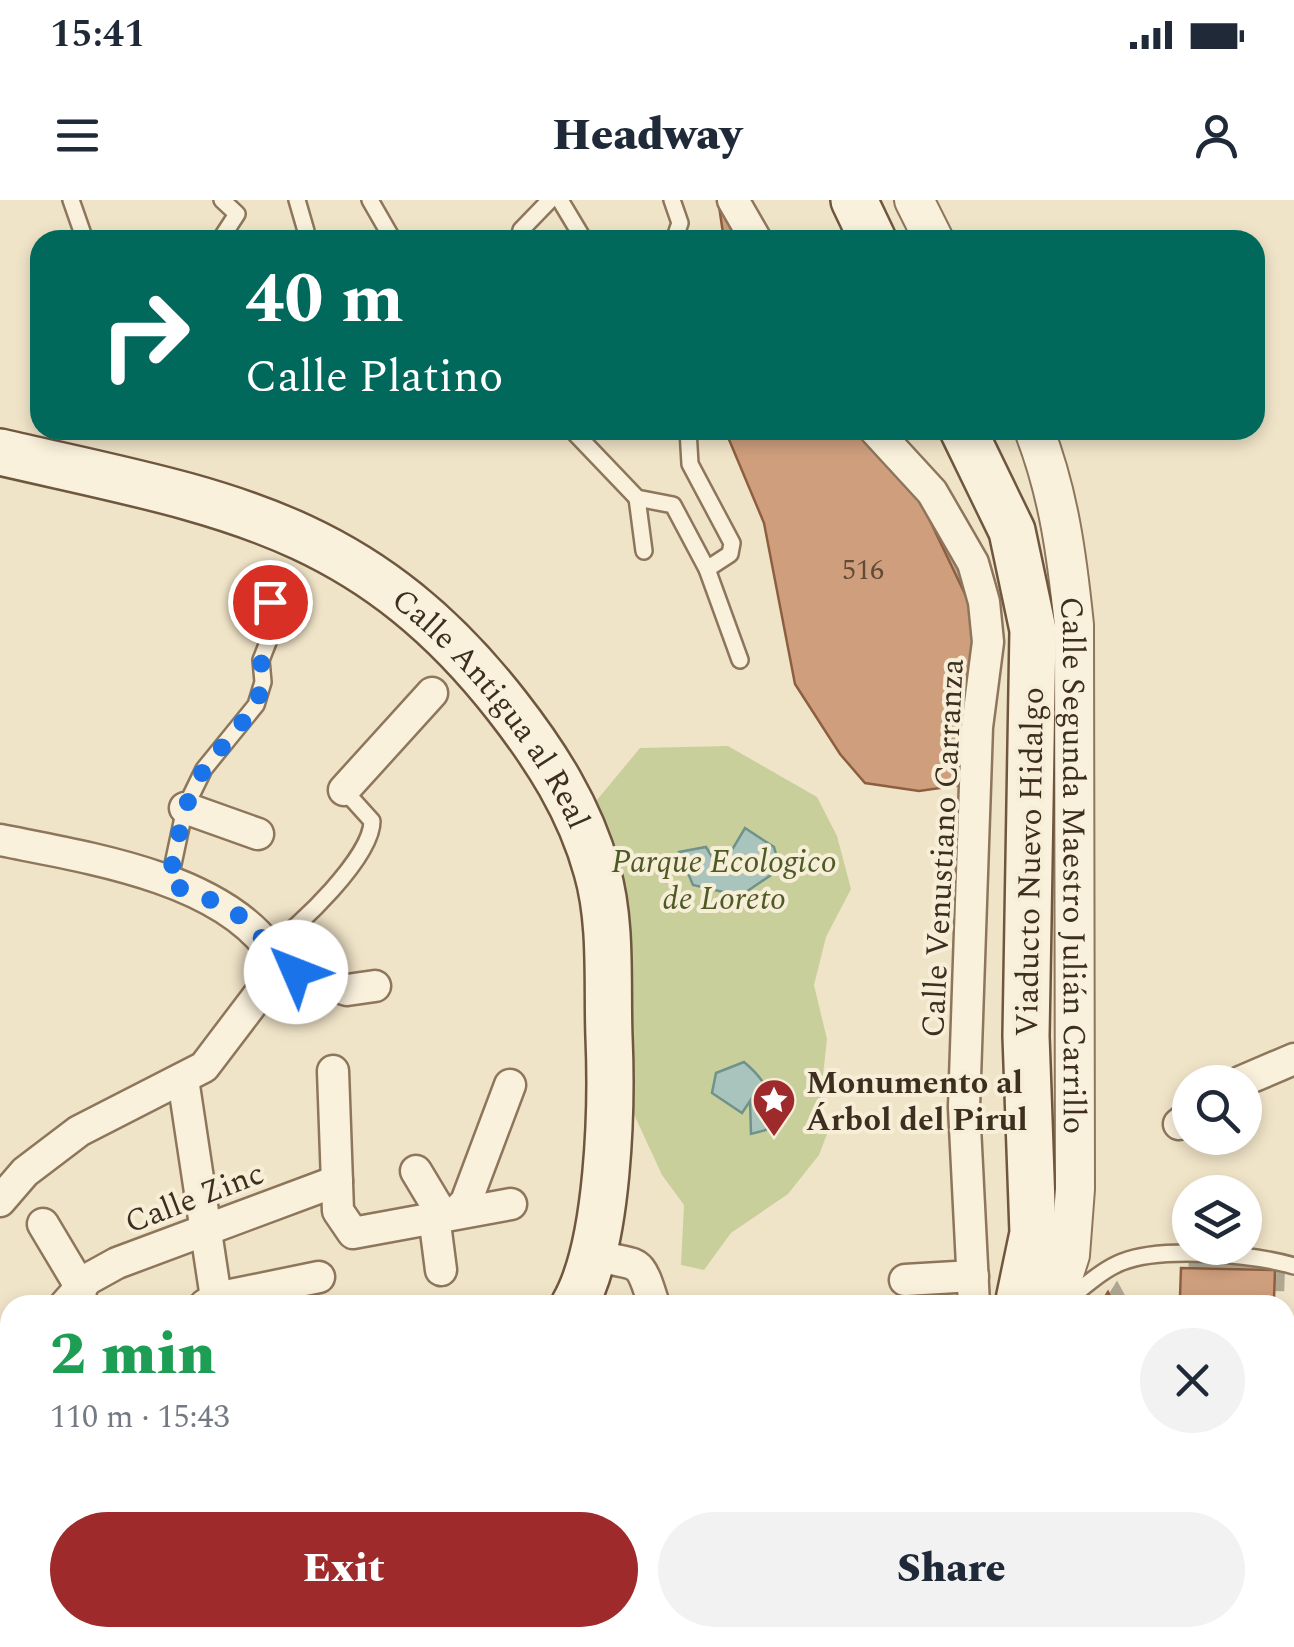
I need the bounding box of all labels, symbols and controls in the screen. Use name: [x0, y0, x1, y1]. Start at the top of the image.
text: 15:41: [50, 6, 145, 64]
text: Headway: [552, 101, 742, 170]
icon: menu: [50, 108, 105, 163]
icon: person: [1189, 108, 1244, 163]
text: 40 m: [245, 247, 404, 353]
icon: right: [80, 270, 210, 400]
text: Calle Platino: [245, 343, 503, 412]
house number: 516: [842, 549, 884, 592]
pin: [228, 560, 313, 645]
icon: arrive: [243, 575, 298, 630]
street label: Calle Antigua al Real: [381, 577, 602, 837]
street label: Calle Segunda Maestro Julián Carrillo: [1045, 594, 1098, 1134]
street label: Calle Venustiano Carranza: [909, 657, 978, 1039]
street label: Viaducto Nuevo Hidalgo: [1003, 687, 1058, 1037]
park label: Parque Ecologico de Loreto: [611, 838, 837, 924]
position arrow: [244, 920, 348, 1024]
place label: Monumento al Árbol del Pirul: [806, 1059, 1028, 1145]
map controls: [1172, 1065, 1262, 1265]
button: search: [1172, 1065, 1262, 1155]
place icon: Monumento al Árbol del Pirul: [751, 1077, 797, 1138]
street label: Calle Zinc: [118, 1149, 271, 1247]
button: layers: [1172, 1175, 1262, 1265]
text: 2 min: [50, 1309, 216, 1401]
button: close: [1140, 1328, 1245, 1433]
text: 110 m · 15:43: [50, 1393, 230, 1442]
button: Exit: [50, 1512, 638, 1627]
button: Share: [658, 1512, 1245, 1627]

